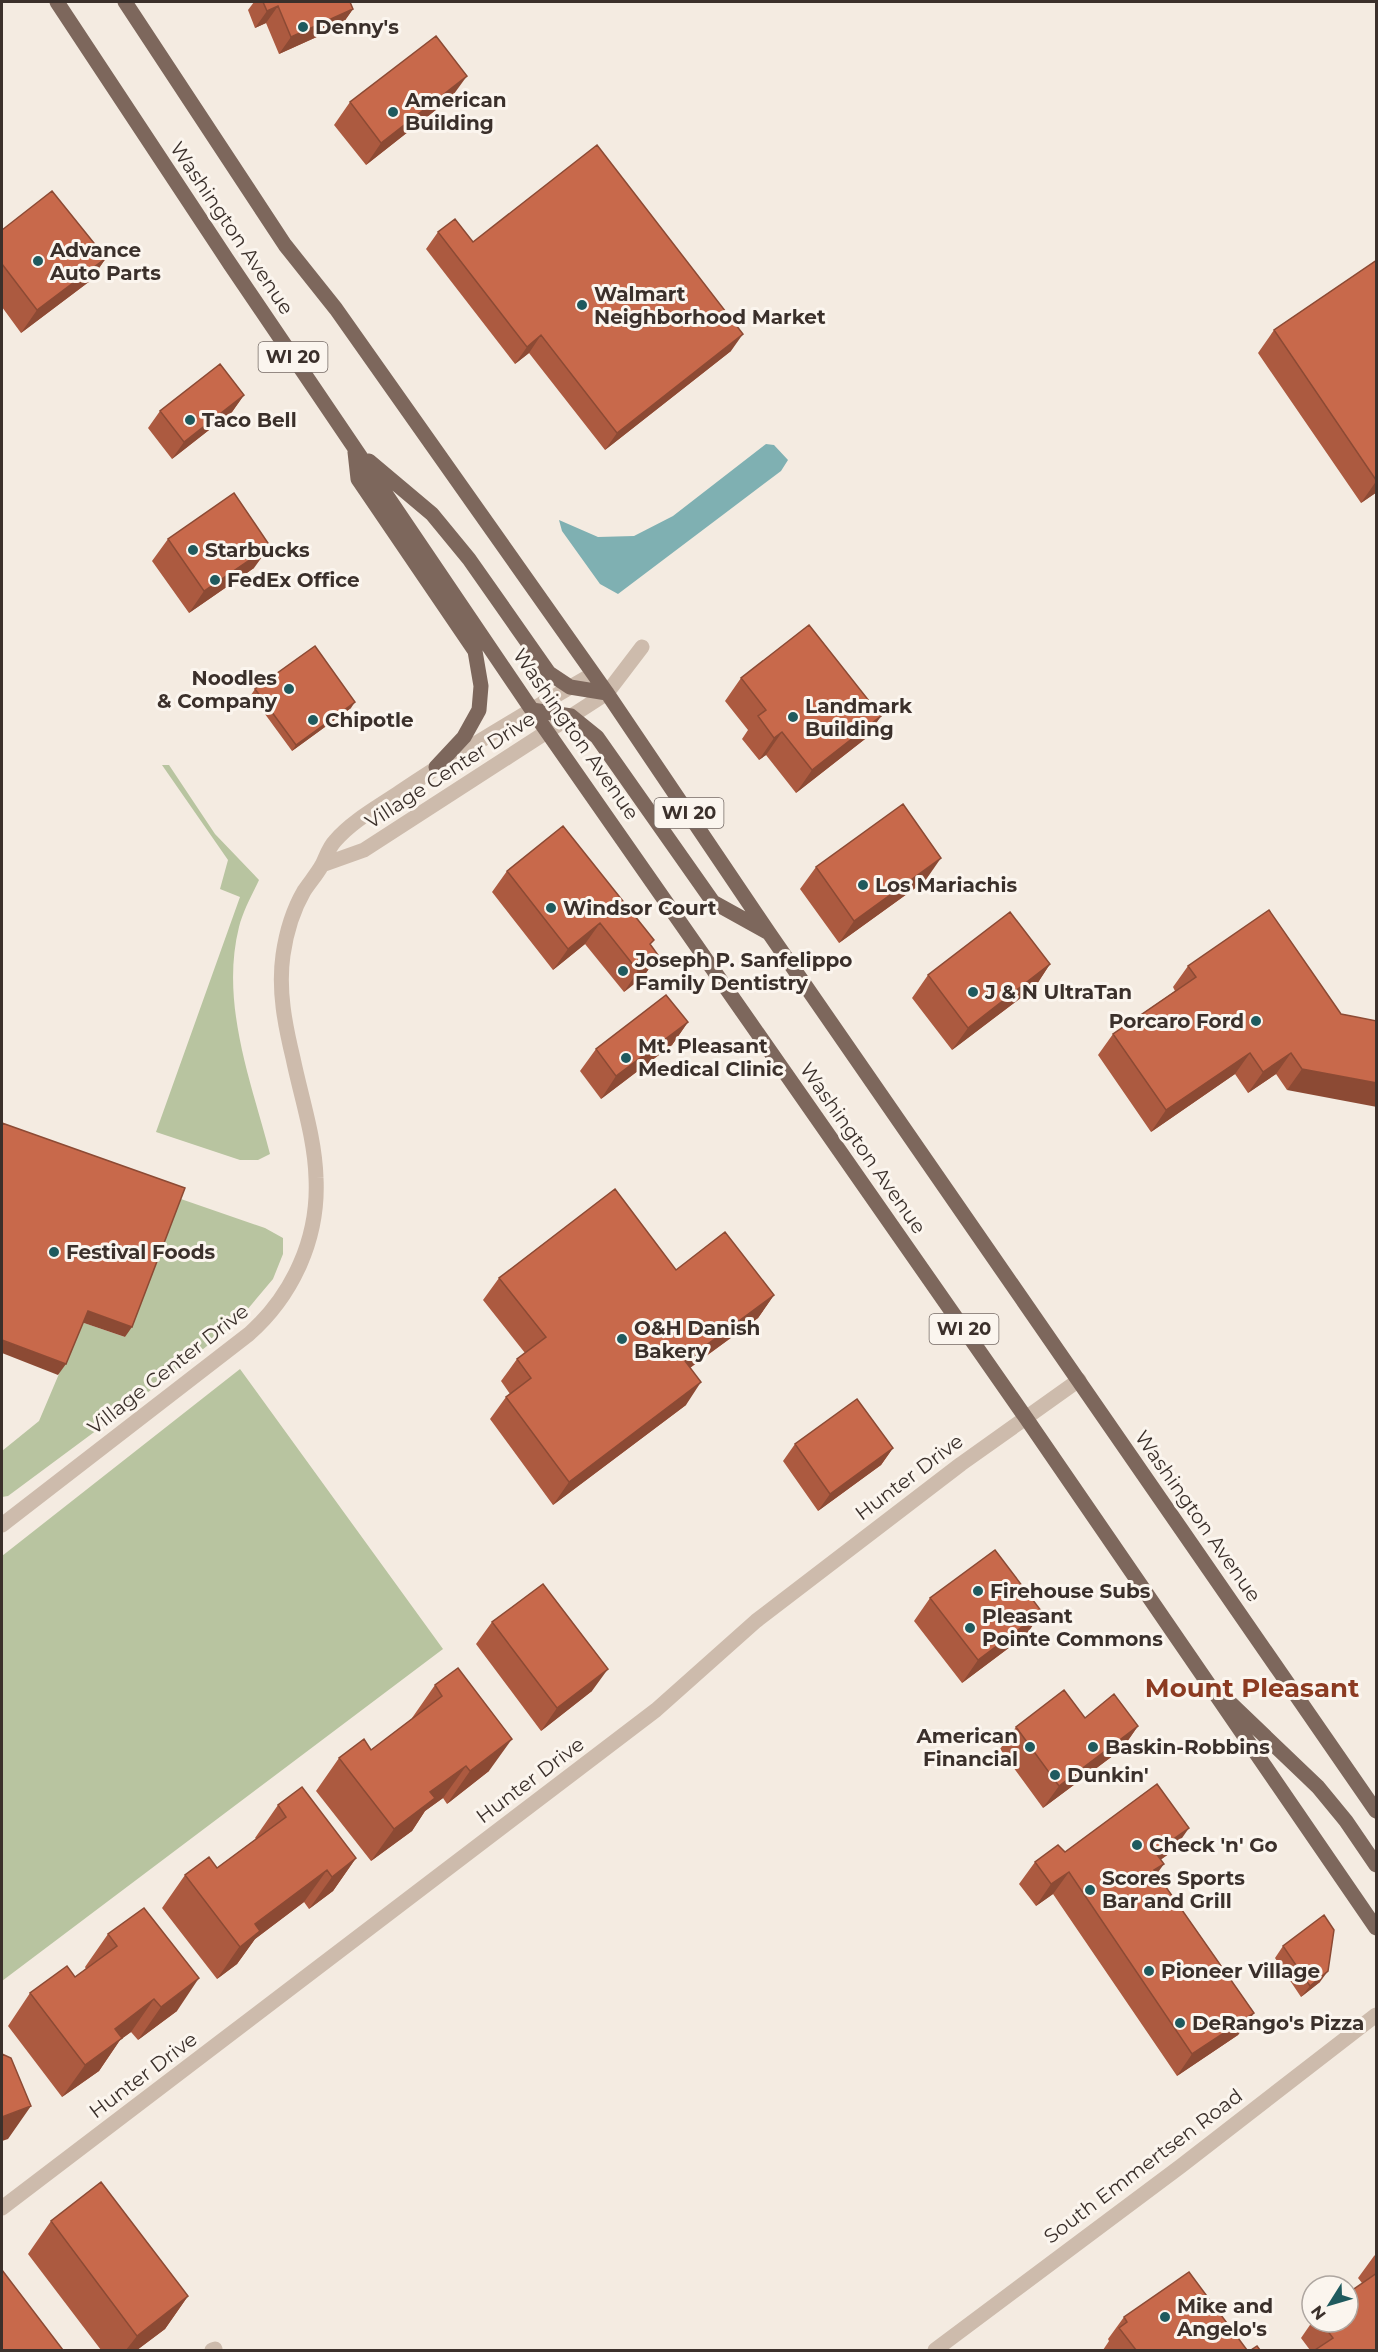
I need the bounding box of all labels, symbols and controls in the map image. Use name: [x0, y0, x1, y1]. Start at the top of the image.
place label: Denny's: [315, 15, 399, 39]
marker: Denny's: [296, 20, 310, 34]
place label: American Building: [404, 88, 507, 135]
marker: American Building: [386, 105, 400, 119]
street label: Washington Avenue: [165, 137, 299, 319]
place label: Advance Auto Parts: [49, 238, 161, 285]
marker: Advance Auto Parts: [31, 254, 45, 268]
place label: Walmart Neighborhood Market: [594, 282, 826, 329]
marker: Walmart Neighborhood Market: [575, 298, 589, 312]
road number: WI 20: [258, 342, 328, 372]
place label: Taco Bell: [202, 408, 297, 432]
marker: Taco Bell: [183, 413, 197, 427]
place label: Starbucks: [205, 538, 310, 562]
marker: Starbucks: [186, 543, 200, 557]
place label: FedEx Office: [227, 568, 360, 592]
marker: FedEx Office: [208, 573, 222, 587]
street label: Washington Avenue: [508, 644, 644, 824]
place label: Noodles & Company: [157, 666, 278, 713]
marker: Noodles & Company: [282, 682, 296, 696]
place label: Landmark Building: [805, 694, 913, 741]
street label: Village Center Drive: [361, 706, 539, 834]
place label: Chipotle: [325, 708, 414, 732]
marker: Landmark Building: [786, 710, 800, 724]
marker: Chipotle: [306, 713, 320, 727]
road number: WI 20: [654, 798, 724, 828]
place label: Los Mariachis: [875, 873, 1017, 897]
marker: Los Mariachis: [856, 878, 870, 892]
place label: Windsor Court: [563, 896, 717, 920]
marker: Windsor Court: [544, 901, 558, 915]
place label: Joseph P. Sanfelippo Family Dentistry: [634, 948, 852, 995]
marker: Joseph P. Sanfelippo Family Dentistry: [616, 964, 630, 978]
place label: J & N UltraTan: [984, 980, 1132, 1004]
marker: J & N UltraTan: [966, 985, 980, 999]
place label: Porcaro Ford: [1109, 1009, 1244, 1033]
marker: Porcaro Ford: [1249, 1014, 1263, 1028]
place label: Mt. Pleasant Medical Clinic: [638, 1034, 784, 1081]
marker: Mt. Pleasant Medical Clinic: [619, 1051, 633, 1065]
street label: Washington Avenue: [795, 1058, 931, 1238]
place label: Festival Foods: [66, 1240, 216, 1264]
marker: Festival Foods: [47, 1245, 61, 1259]
street label: Village Center Drive: [83, 1299, 253, 1439]
road number: WI 20: [930, 1314, 998, 1344]
place label: O&H Danish Bakery: [634, 1316, 760, 1363]
marker: O&H Danish Bakery: [615, 1332, 629, 1346]
street label: Washington Avenue: [1130, 1426, 1266, 1606]
street label: Hunter Drive: [850, 1429, 968, 1525]
place label: Firehouse Subs: [990, 1579, 1151, 1603]
marker: Firehouse Subs: [971, 1584, 985, 1598]
place label: Pleasant Pointe Commons: [982, 1604, 1163, 1651]
marker: Pleasant Pointe Commons: [963, 1621, 977, 1635]
district label: Mount Pleasant: [1145, 1672, 1359, 1704]
place label: American Financial: [915, 1724, 1018, 1771]
street label: Hunter Drive: [471, 1732, 589, 1828]
place label: Baskin-Robbins: [1105, 1735, 1270, 1759]
marker: American Financial: [1023, 1740, 1037, 1754]
marker: Baskin-Robbins: [1086, 1740, 1100, 1754]
place label: Dunkin': [1067, 1763, 1149, 1787]
marker: Dunkin': [1048, 1768, 1062, 1782]
place label: Check 'n' Go: [1149, 1833, 1278, 1857]
marker: Check 'n' Go: [1130, 1838, 1144, 1852]
place label: Scores Sports Bar and Grill: [1102, 1866, 1245, 1913]
marker: Scores Sports Bar and Grill: [1083, 1883, 1097, 1897]
place label: Pioneer Village: [1161, 1959, 1320, 1983]
marker: Pioneer Village: [1142, 1964, 1156, 1978]
place label: DeRango's Pizza: [1192, 2011, 1364, 2035]
marker: DeRango's Pizza: [1173, 2016, 1187, 2030]
street label: Hunter Drive: [84, 2027, 202, 2123]
street label: South Emmertsen Road: [1039, 2083, 1247, 2249]
north arrow: [1300, 2274, 1360, 2334]
place label: Mike and Angelo's: [1176, 2294, 1273, 2341]
text: N: [1307, 2302, 1330, 2324]
marker: Mike and Angelo's: [1158, 2310, 1172, 2324]

